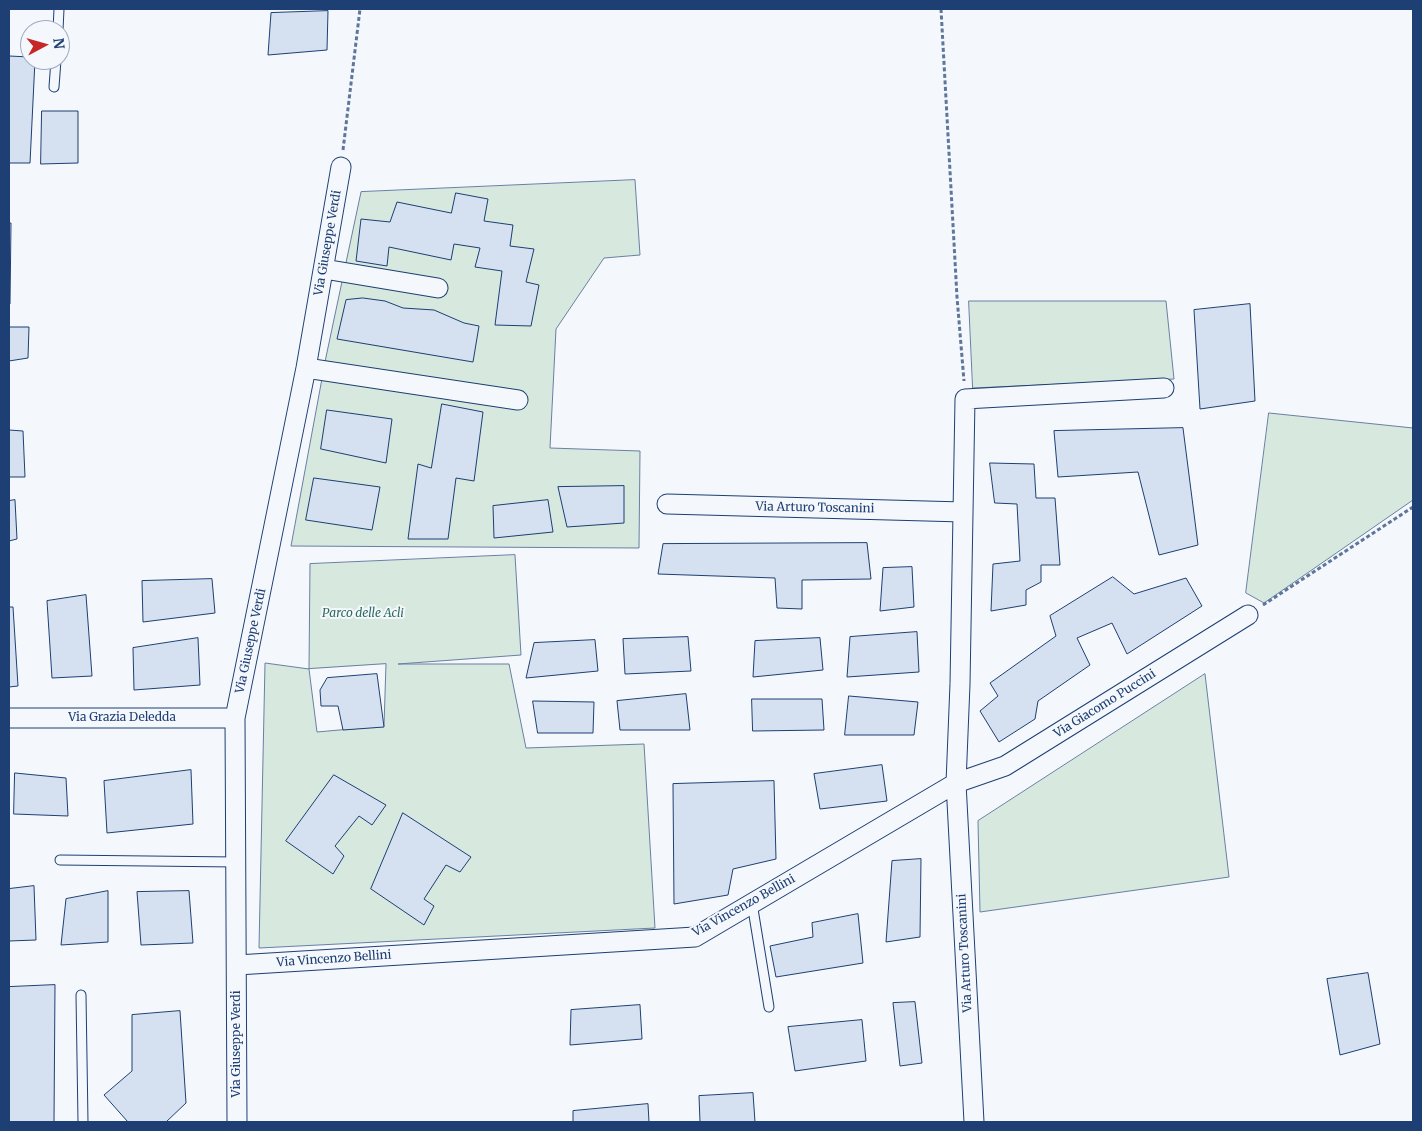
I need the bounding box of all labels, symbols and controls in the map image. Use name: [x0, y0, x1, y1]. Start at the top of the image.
north arrow: [20, 20, 70, 70]
text: N: [49, 37, 68, 50]
street label: Via Giuseppe Verdi: [312, 189, 344, 297]
street label: Via Arturo Toscanini: [755, 500, 875, 516]
street label: Via Giuseppe Verdi: [233, 587, 269, 695]
park label: Parco delle Acli: [322, 607, 404, 621]
street label: Via Giacomo Puccini: [1051, 667, 1159, 741]
street label: Via Grazia Deledda: [68, 711, 176, 725]
street label: Via Vincenzo Bellini: [690, 872, 798, 940]
street label: Via Arturo Toscanini: [955, 893, 975, 1013]
street label: Via Vincenzo Bellini: [276, 948, 392, 970]
street label: Via Giuseppe Verdi: [230, 990, 244, 1098]

